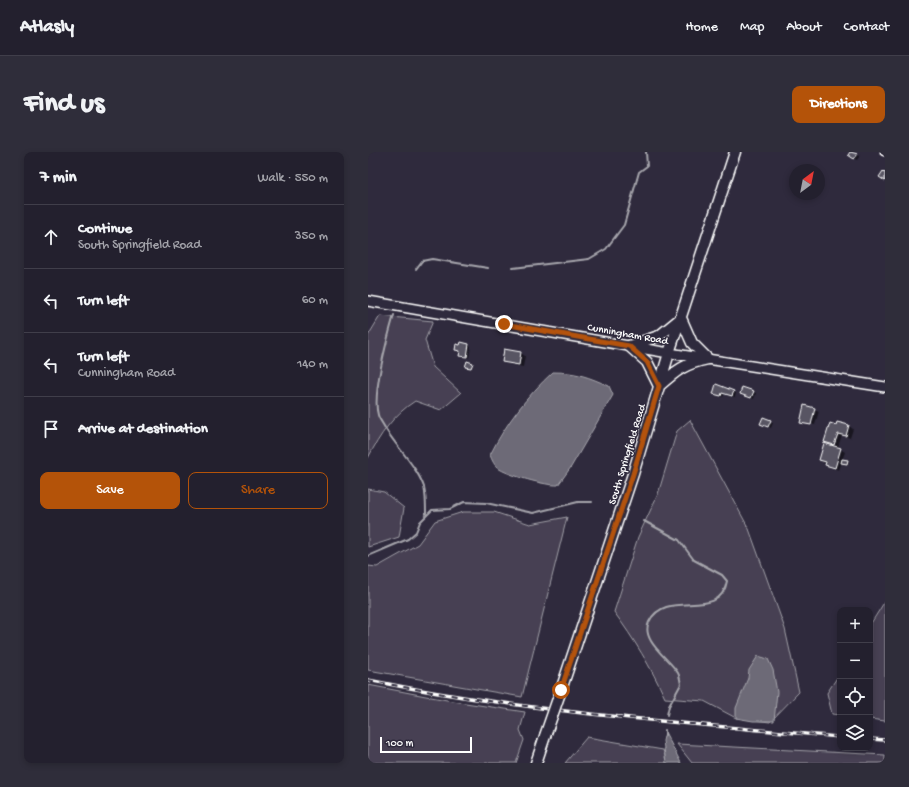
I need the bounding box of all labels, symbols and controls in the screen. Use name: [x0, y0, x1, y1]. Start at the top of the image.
text: Atlasly: [20, 16, 74, 39]
text: Home: [686, 19, 718, 36]
text: Map: [740, 19, 764, 36]
text: About: [786, 19, 822, 36]
text: Contact: [844, 19, 889, 36]
button: Directions: [792, 86, 885, 123]
text: Find us: [24, 88, 104, 121]
north arrow: [789, 164, 825, 200]
text: 7 min: [40, 168, 77, 188]
text: Walk · 550 m: [257, 171, 328, 186]
text: Continue: [78, 220, 132, 238]
icon: ahead: [40, 226, 62, 248]
text: 350 m: [295, 229, 328, 244]
text: South Springfield Road: [78, 238, 201, 253]
icon: left: [40, 290, 62, 312]
text: Turn left: [78, 292, 129, 310]
text: 60 m: [302, 293, 328, 308]
route end: [495, 315, 513, 333]
street label: Cunningham Road: [586, 322, 671, 348]
text: Turn left: [78, 348, 129, 366]
icon: left: [40, 354, 62, 376]
text: 140 m: [297, 357, 328, 372]
text: Cunningham Road: [78, 366, 175, 381]
street label: South Springfield Road: [606, 401, 649, 506]
icon: arrive: [40, 418, 62, 440]
text: Arrive at destination: [78, 420, 208, 438]
button: Save: [40, 472, 180, 509]
button: Share: [188, 472, 328, 509]
map controls: [837, 607, 873, 751]
button: +: [837, 607, 873, 643]
button: −: [837, 643, 873, 679]
button: locate: [837, 679, 873, 715]
route start: [552, 681, 570, 699]
button: layers: [837, 715, 873, 751]
scale bar: [380, 735, 472, 754]
text: 100 m: [386, 738, 413, 750]

